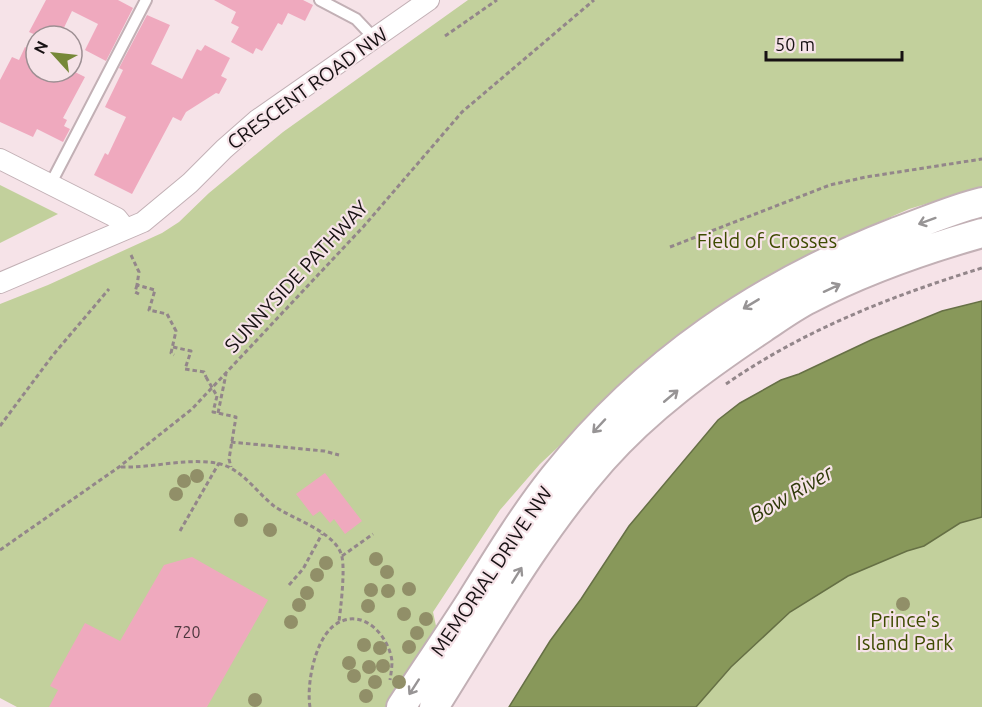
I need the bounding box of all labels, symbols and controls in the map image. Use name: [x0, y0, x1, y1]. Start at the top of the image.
street label: CRESCENT ROAD NW: [223, 22, 391, 154]
north arrow: [24, 24, 84, 84]
scale bar: [766, 24, 902, 62]
text: 50 m: [775, 34, 815, 54]
text: N: [30, 38, 51, 57]
street label: SUNNYSIDE PATHWAY: [220, 195, 373, 357]
one-way arrow: [918, 216, 936, 227]
park label: Field of Crosses: [697, 229, 837, 252]
one-way arrow: [823, 281, 841, 293]
one-way arrow: [742, 298, 759, 310]
one-way arrow: [663, 389, 678, 403]
one-way arrow: [592, 418, 607, 433]
water label: Bow River: [745, 459, 838, 526]
street label: MEMORIAL DRIVE NW: [426, 482, 556, 660]
one-way arrow: [511, 567, 523, 584]
park label: Prince's Island Park: [857, 608, 953, 654]
house number: 720: [173, 623, 201, 641]
one-way arrow: [408, 678, 420, 695]

